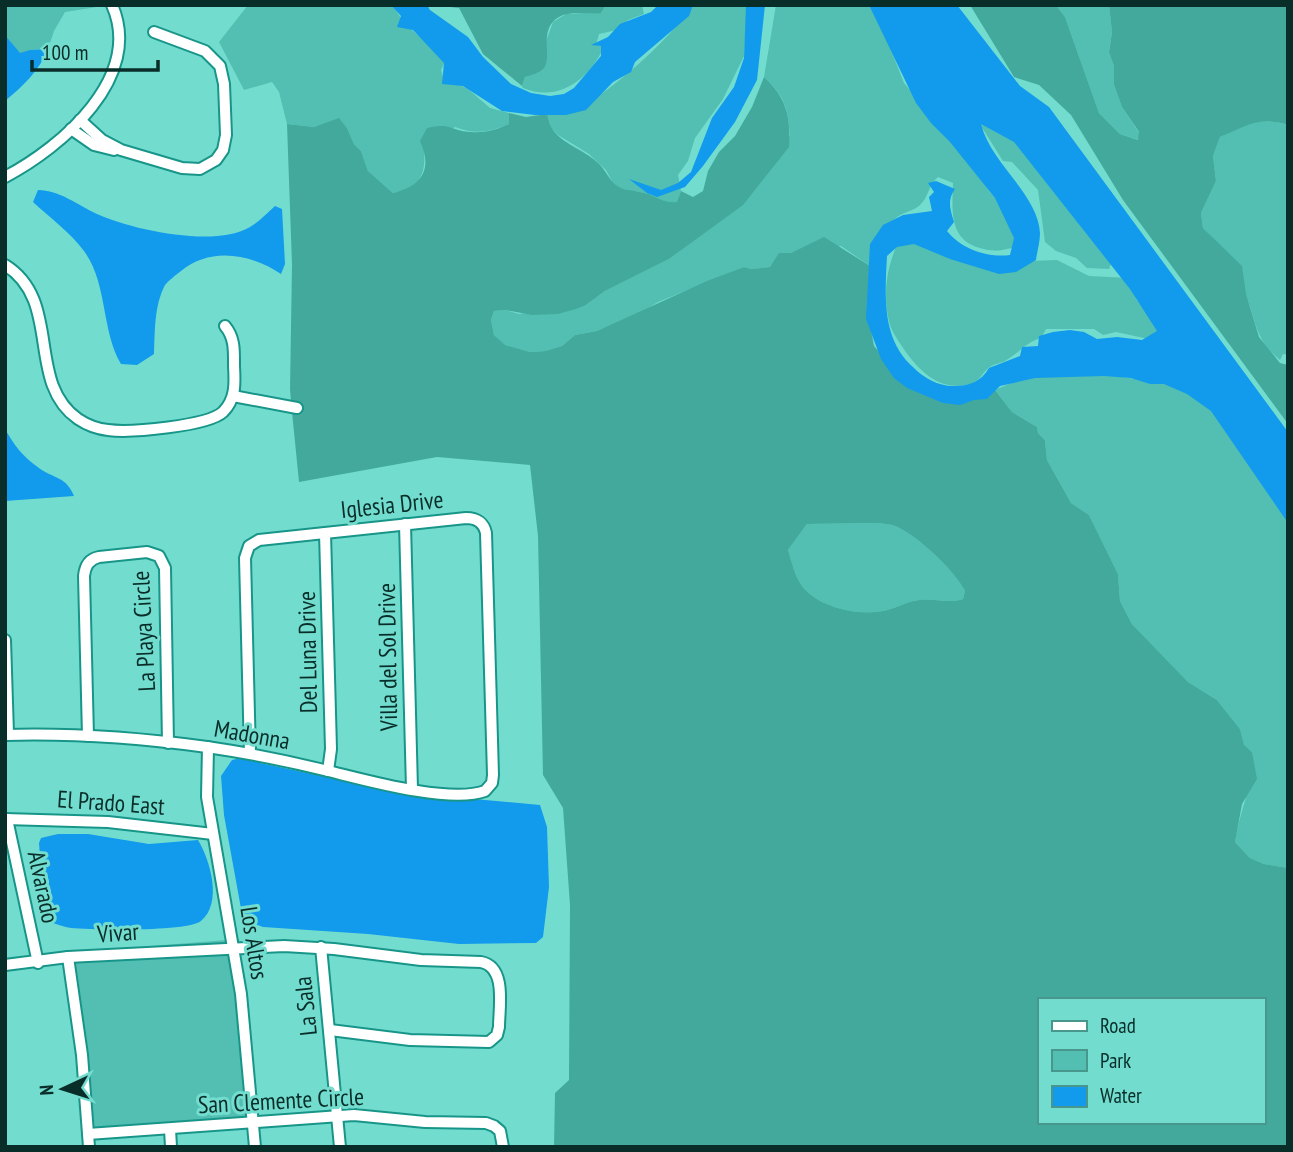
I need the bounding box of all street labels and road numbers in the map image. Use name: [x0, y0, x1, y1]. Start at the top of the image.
street label: Iglesia Drive: [339, 484, 445, 525]
street label: La Playa Circle: [125, 570, 162, 692]
street label: Villa del Sol Drive: [371, 583, 404, 732]
street label: Del Luna Drive: [291, 591, 324, 713]
street label: Madonna: [212, 713, 292, 756]
street label: El Prado East: [56, 783, 166, 822]
street label: Alvarado: [21, 848, 66, 926]
street label: Los Altos: [233, 904, 276, 982]
street label: Vivar: [95, 916, 140, 949]
street label: La Sala: [287, 975, 324, 1037]
street label: San Clemente Circle: [197, 1081, 365, 1120]

